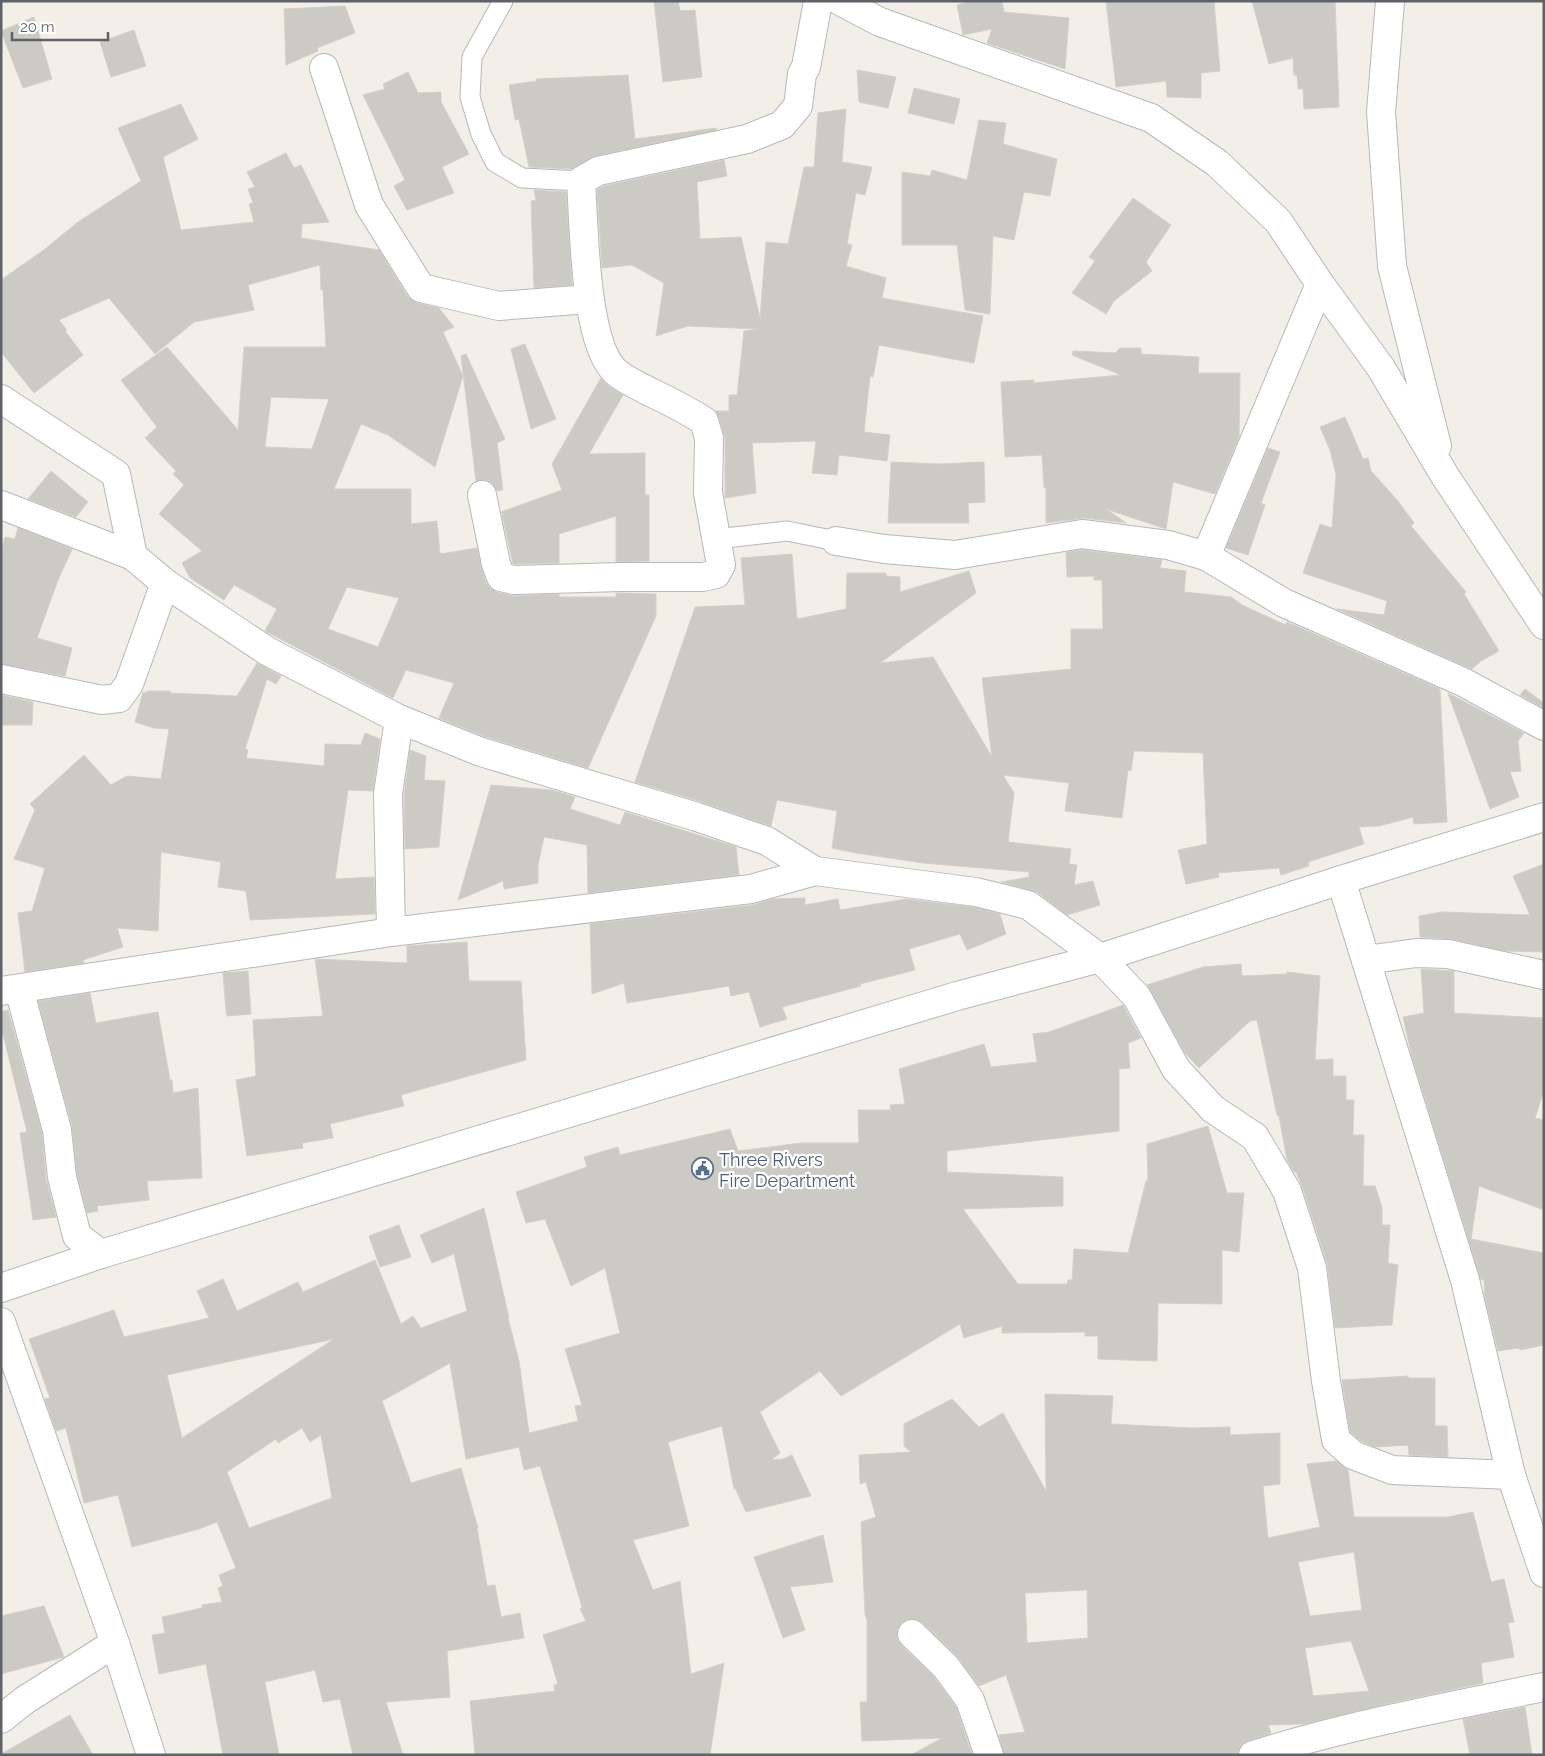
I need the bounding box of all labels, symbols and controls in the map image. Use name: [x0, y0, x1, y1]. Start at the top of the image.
scale bar: [12, 10, 109, 42]
text: 20 m: [20, 18, 55, 36]
place label: Three Rivers Fire Department: [719, 1149, 855, 1191]
public building icon: Three Rivers Fire Department: [691, 1157, 715, 1181]

